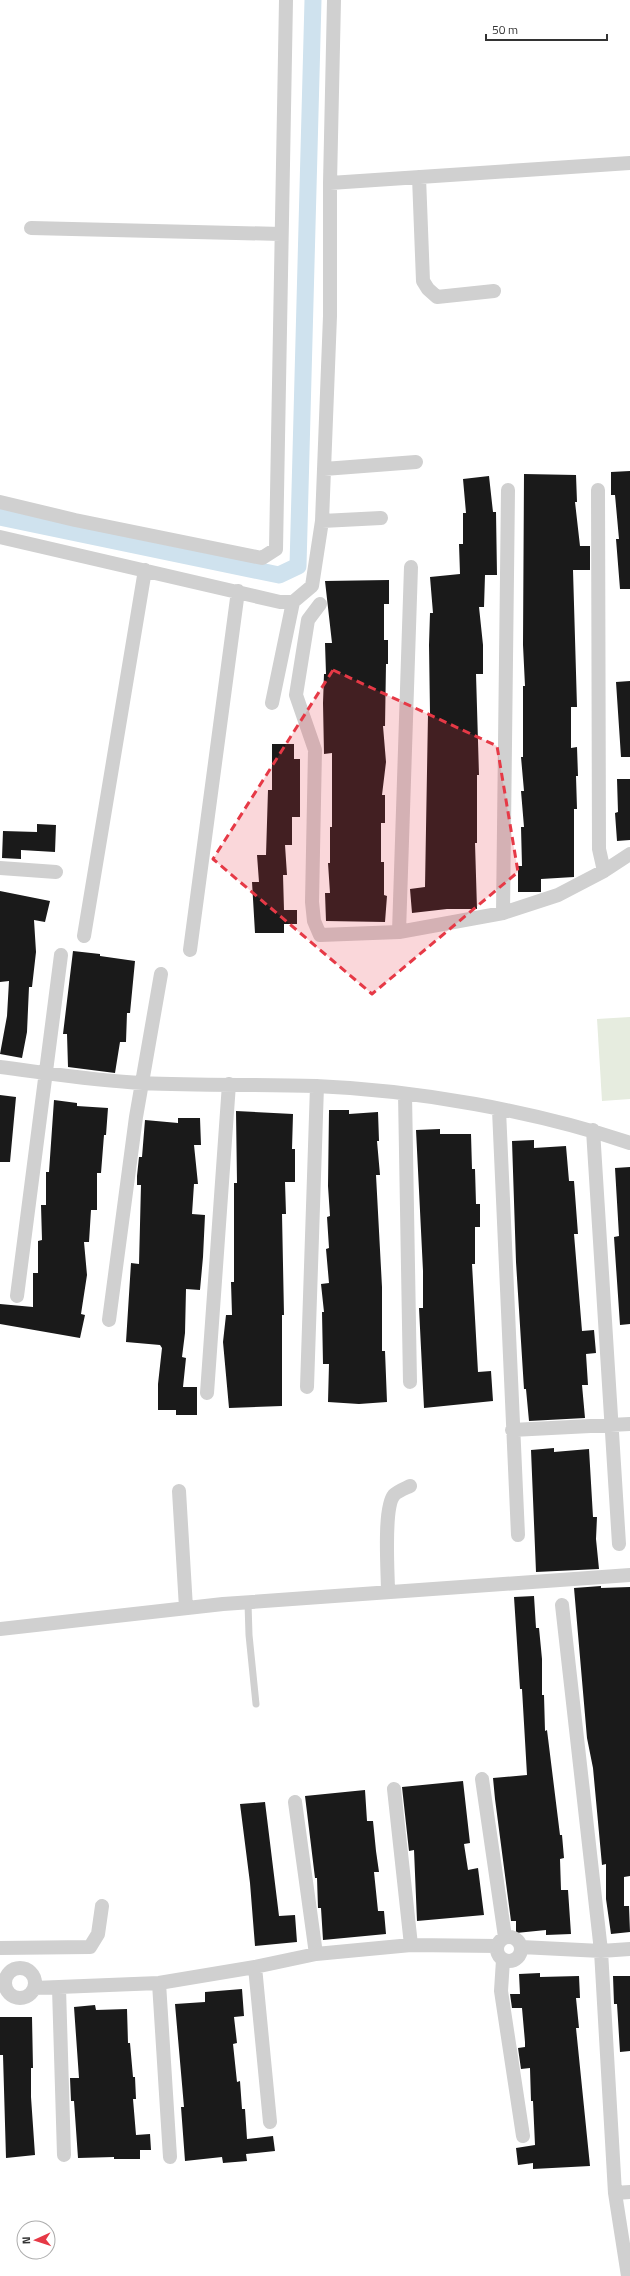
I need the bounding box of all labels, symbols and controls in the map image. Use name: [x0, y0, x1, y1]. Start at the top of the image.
scale bar: [486, 16, 607, 42]
text: 50 m: [492, 20, 518, 39]
north arrow: [16, 2220, 56, 2260]
text: N: [18, 2236, 34, 2245]

